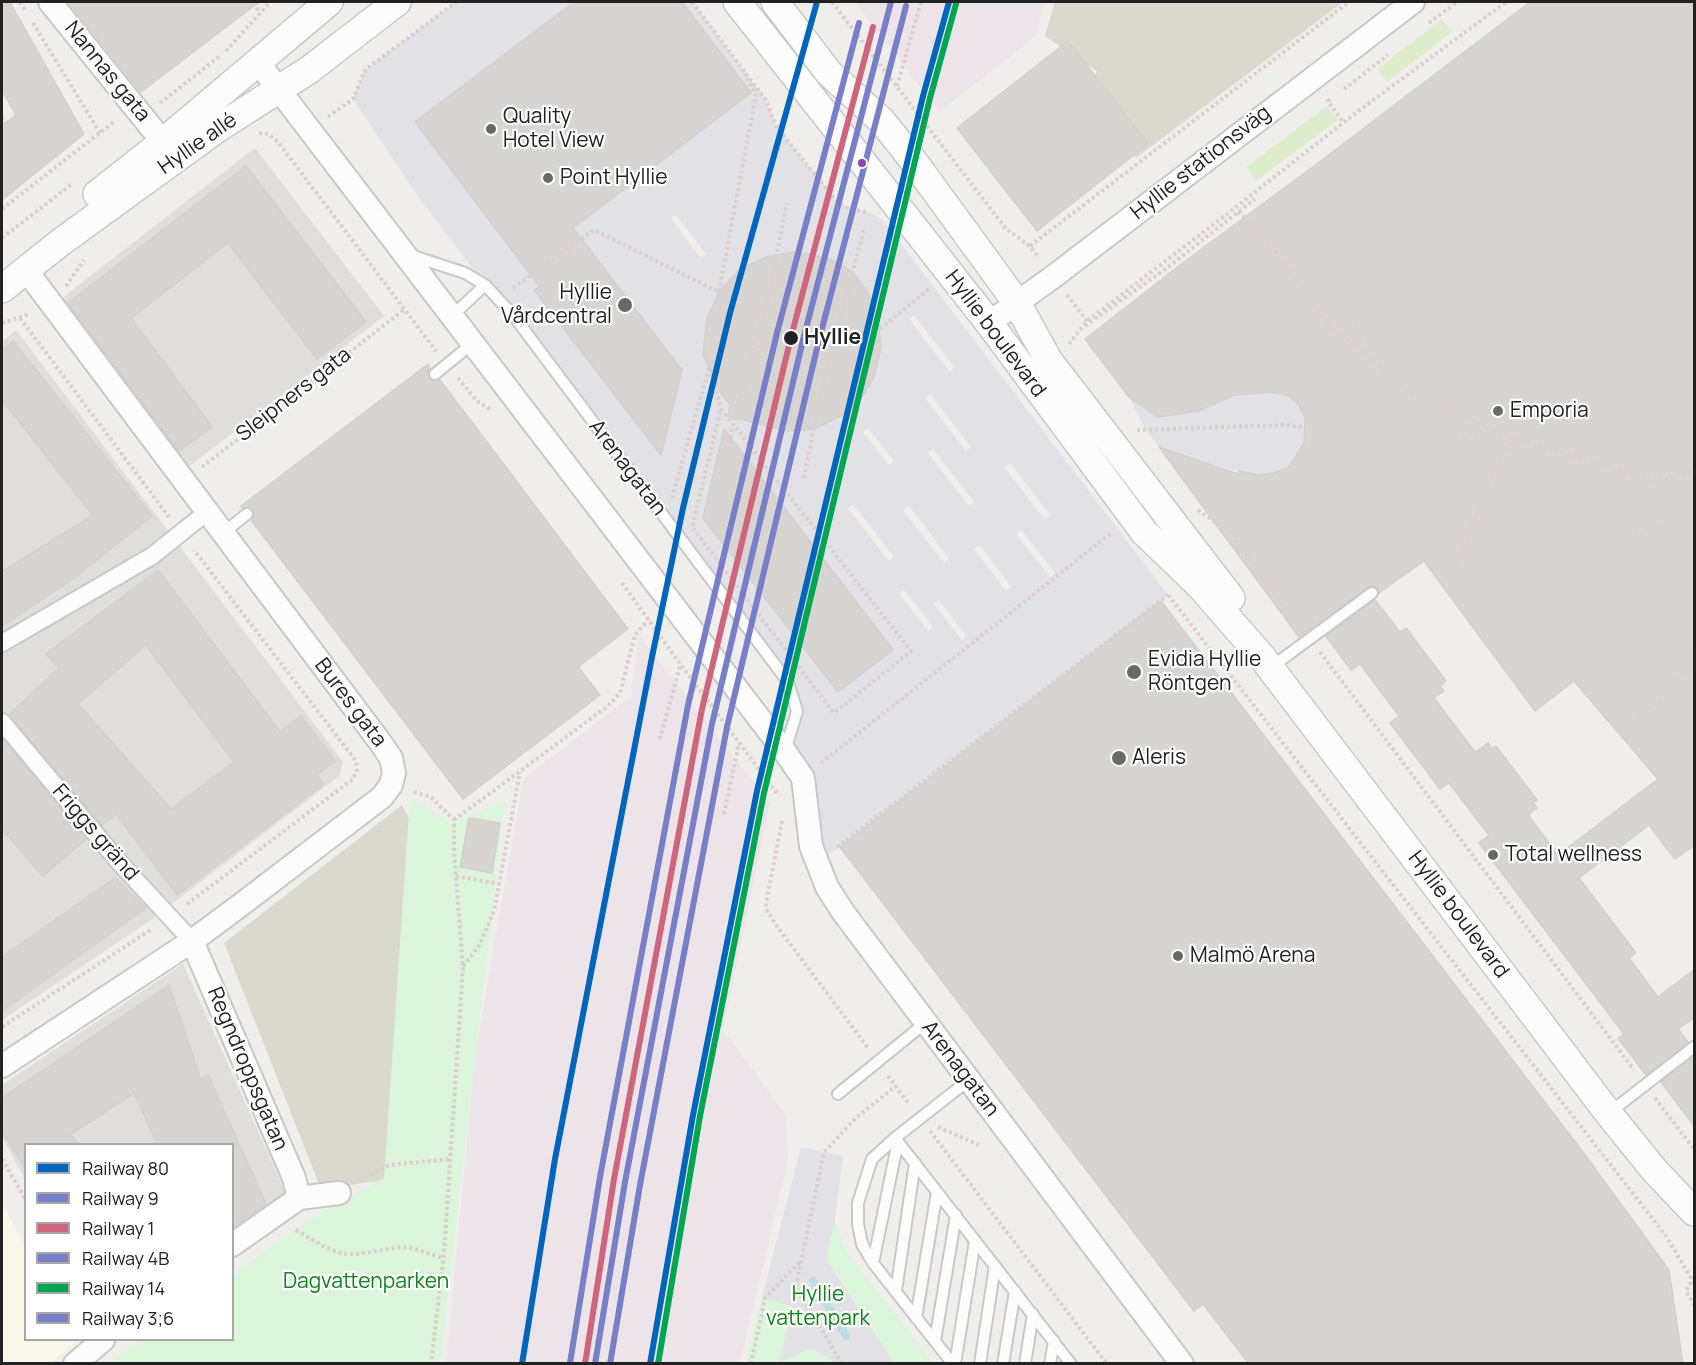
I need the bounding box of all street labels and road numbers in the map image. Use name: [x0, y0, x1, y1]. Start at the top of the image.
street label: Nannas gata: [59, 17, 155, 127]
street label: Hyllie stationsväg: [1126, 101, 1276, 225]
street label: Hyllie allé: [154, 108, 242, 180]
street label: Hyllie boulevard: [939, 266, 1051, 402]
street label: Sleipners gata: [232, 342, 356, 448]
street label: Arenagatan: [583, 415, 671, 521]
street label: Bures gata: [309, 654, 391, 752]
street label: Friggs gränd: [46, 780, 144, 886]
street label: Hyllie boulevard: [1402, 847, 1514, 983]
street label: Regndroppsgatan: [201, 984, 293, 1154]
street label: Arenagatan: [916, 1016, 1004, 1122]

